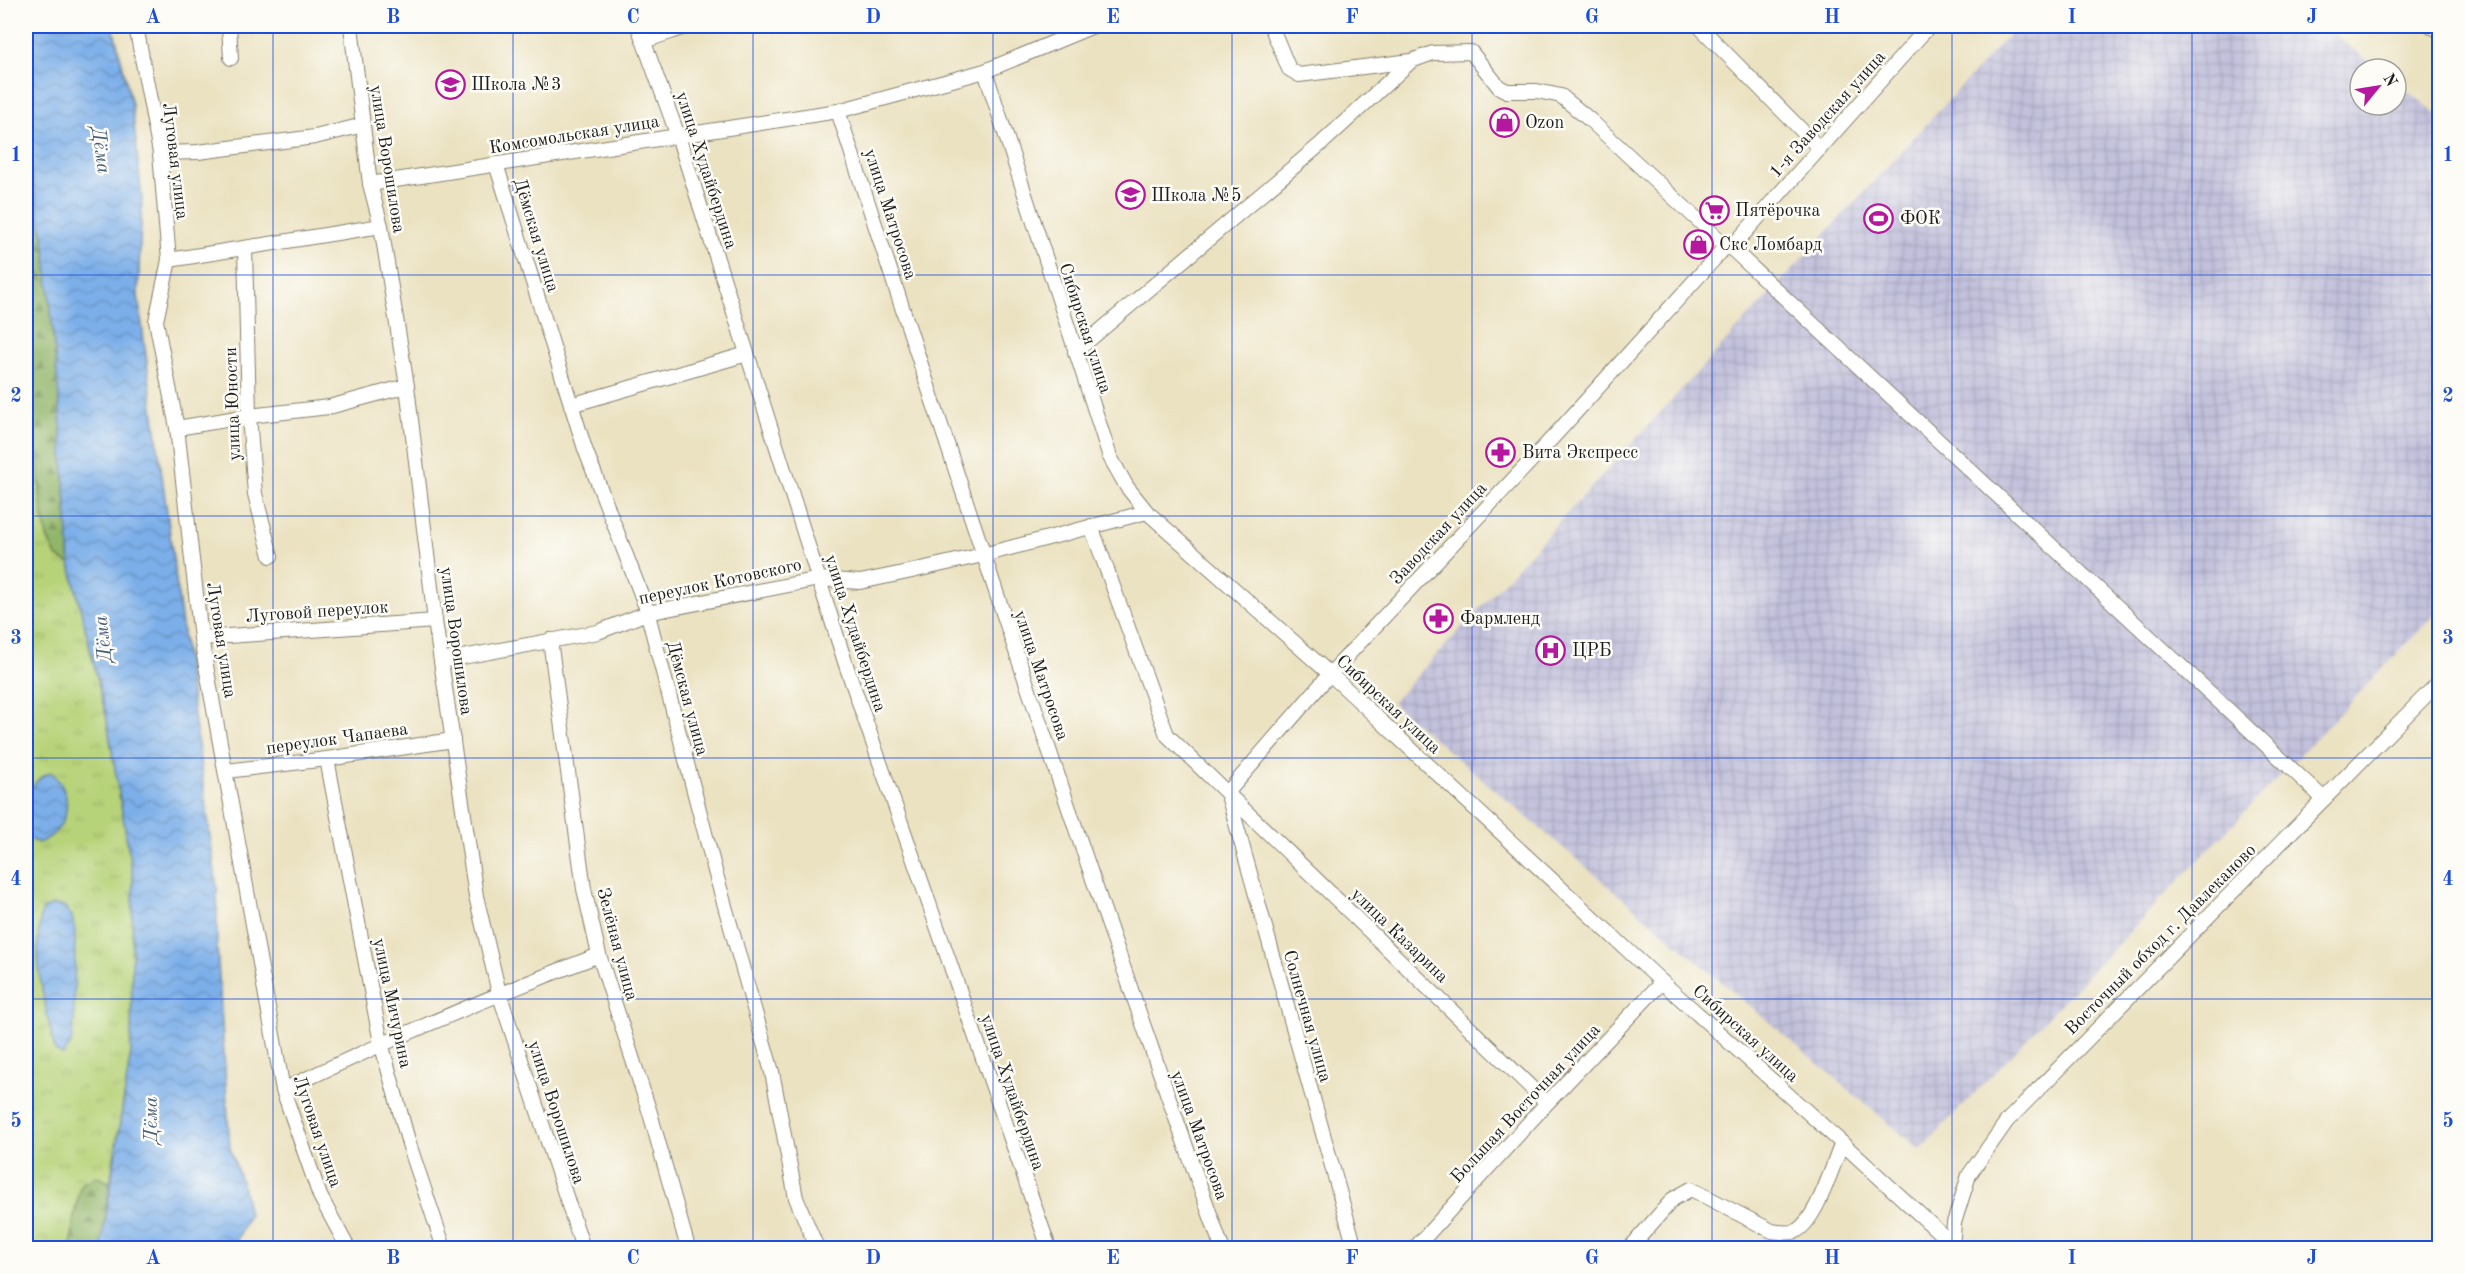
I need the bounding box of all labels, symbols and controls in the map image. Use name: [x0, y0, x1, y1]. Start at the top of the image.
text: A: [145, 8, 161, 28]
text: B: [386, 8, 400, 28]
text: C: [626, 8, 640, 28]
text: D: [865, 8, 881, 28]
text: E: [1106, 8, 1120, 28]
text: F: [1345, 8, 1359, 28]
text: G: [1585, 8, 1599, 28]
text: H: [1824, 8, 1840, 28]
text: I: [2068, 8, 2076, 28]
text: J: [2307, 8, 2318, 28]
street label: 1-я Заводская улица: [1766, 48, 1889, 182]
north arrow: [2348, 57, 2408, 117]
school or university icon: Школа №3: [434, 68, 466, 100]
text: N: [2379, 71, 2400, 90]
place label: Школа №3: [471, 76, 561, 94]
street label: улица Ворошилова: [366, 84, 408, 235]
street label: улица Худайбердина: [672, 90, 740, 251]
street label: Луговая улица: [159, 102, 191, 221]
shop icon: Ozon: [1488, 106, 1520, 138]
street label: Комсомольская улица: [488, 113, 661, 157]
place label: Ozon: [1525, 114, 1564, 132]
water label: Дёма: [86, 123, 113, 175]
text: 1: [10, 146, 22, 166]
text: 1: [2442, 146, 2454, 166]
street label: улица Матросова: [860, 147, 920, 282]
street label: Дёмская улица: [510, 176, 562, 295]
school or university icon: Школа №5: [1114, 179, 1146, 211]
place label: Школа №5: [1151, 187, 1241, 205]
supermarket icon: Пятёрочка: [1698, 194, 1730, 226]
place label: Пятёрочка: [1735, 202, 1821, 220]
sports icon: ФОК: [1863, 202, 1895, 234]
place label: ФОК: [1900, 210, 1941, 228]
shop icon: Скс Ломбард: [1682, 228, 1714, 260]
place label: Скс Ломбард: [1719, 236, 1822, 254]
street label: Сибирская улица: [1055, 261, 1115, 396]
street label: улица Юности: [222, 347, 244, 461]
text: 2: [10, 387, 22, 407]
text: 2: [2442, 387, 2454, 407]
pharmacy icon: Вита Экспресс: [1485, 436, 1517, 468]
place label: Вита Экспресс: [1522, 444, 1638, 462]
street label: Заводская улица: [1387, 479, 1490, 588]
street label: улица Худайбердина: [821, 553, 889, 714]
street label: переулок Котовского: [637, 556, 803, 608]
street label: улица Ворошилова: [437, 566, 475, 717]
street label: Луговая улица: [203, 581, 239, 700]
street label: Луговой переулок: [245, 598, 389, 626]
pharmacy icon: Фармленд: [1423, 602, 1455, 634]
street label: улица Матросова: [1010, 608, 1072, 743]
place label: Фармленд: [1460, 610, 1540, 628]
water label: Дёма: [92, 614, 117, 666]
text: 3: [10, 629, 22, 649]
text: 3: [2442, 629, 2454, 649]
hospital icon: ЦРБ: [1535, 634, 1567, 666]
street label: Дёмская улица: [663, 639, 711, 758]
place label: ЦРБ: [1572, 642, 1611, 660]
street label: Сибирская улица: [1332, 652, 1444, 758]
street label: переулок Чапаева: [265, 720, 409, 758]
street label: Восточный обход г. Давлеканово: [2062, 841, 2260, 1039]
text: 4: [10, 870, 22, 890]
text: 4: [2442, 870, 2454, 890]
street label: улица Казарина: [1347, 885, 1452, 987]
street label: Зелёная улица: [593, 886, 641, 1003]
street label: улица Мичурина: [369, 937, 415, 1070]
street label: Солнечная улица: [1280, 948, 1335, 1084]
street label: Сибирская улица: [1689, 982, 1802, 1086]
street label: улица Худайбердина: [977, 1012, 1047, 1173]
street label: Большая Восточная улица: [1448, 1021, 1604, 1187]
street label: улица Ворошилова: [524, 1038, 588, 1186]
street label: улица Матросова: [1167, 1068, 1231, 1202]
street label: Луговая улица: [289, 1073, 345, 1190]
water label: Дёма: [142, 1096, 162, 1147]
text: 5: [10, 1111, 22, 1132]
text: 5: [2442, 1111, 2454, 1132]
text: A: [145, 1249, 161, 1269]
text: B: [386, 1249, 400, 1269]
text: C: [626, 1249, 640, 1269]
text: D: [865, 1249, 881, 1269]
text: E: [1106, 1249, 1120, 1269]
text: F: [1345, 1249, 1359, 1269]
text: G: [1585, 1249, 1599, 1269]
text: H: [1824, 1249, 1840, 1269]
text: I: [2068, 1249, 2076, 1269]
text: J: [2307, 1249, 2318, 1269]

